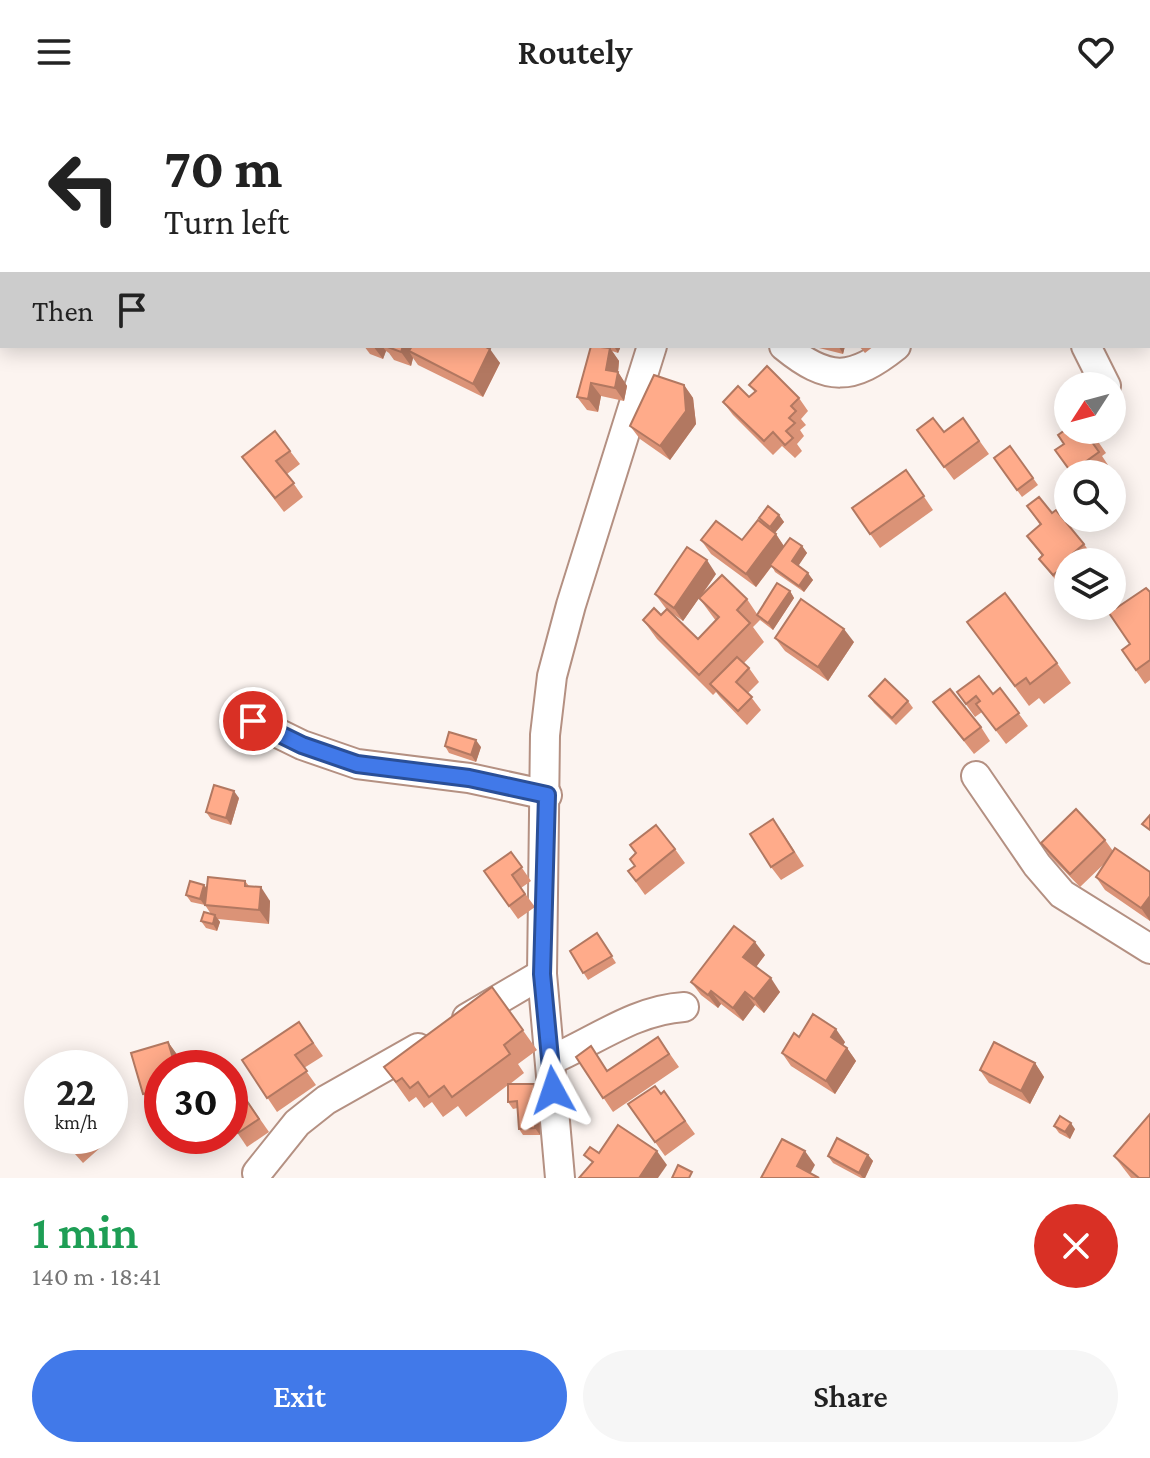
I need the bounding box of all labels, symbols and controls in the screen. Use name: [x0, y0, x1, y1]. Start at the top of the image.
icon: menu: [32, 30, 76, 74]
icon: heart: [1074, 30, 1118, 74]
text: Routely: [518, 32, 632, 72]
icon: left: [32, 136, 136, 240]
text: 70 m: [164, 137, 283, 199]
text: Turn left: [164, 202, 289, 242]
icon: arrive: [110, 288, 154, 332]
text: Then: [32, 294, 94, 327]
north arrow: [1054, 372, 1126, 444]
map controls: [1054, 372, 1126, 620]
button: search: [1054, 460, 1126, 532]
button: layers: [1054, 548, 1126, 620]
pin: [219, 687, 287, 755]
icon: arrive: [231, 699, 275, 743]
position arrow: [511, 1048, 595, 1132]
speed limit sign: 30: [144, 1050, 248, 1154]
text: 22: [56, 1069, 96, 1114]
text: km/h: [54, 1111, 98, 1133]
button: close: [1034, 1204, 1118, 1288]
text: 1 min: [32, 1205, 139, 1258]
text: 140 m · 18:41: [32, 1262, 161, 1291]
button: Exit: [32, 1350, 567, 1442]
button: Share: [583, 1350, 1118, 1442]

